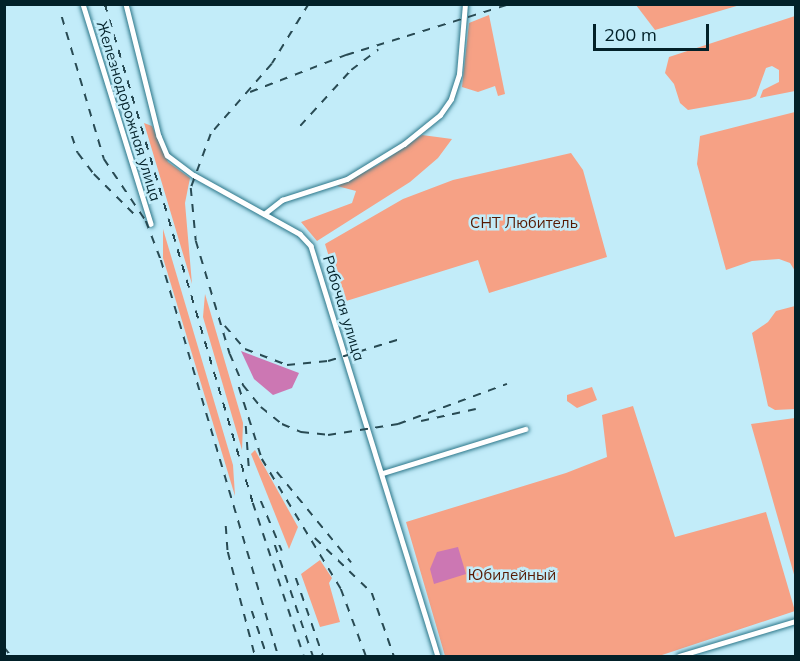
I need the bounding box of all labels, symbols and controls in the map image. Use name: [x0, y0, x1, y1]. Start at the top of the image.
scale bar: [596, 12, 712, 50]
street label: Железнодорожная улица: [93, 19, 165, 203]
text: 200 m: [604, 23, 657, 46]
park label: СНТ Любитель: [470, 214, 578, 232]
street label: Рабочая улица: [319, 253, 369, 363]
park label: Юбилейный: [468, 566, 556, 584]

